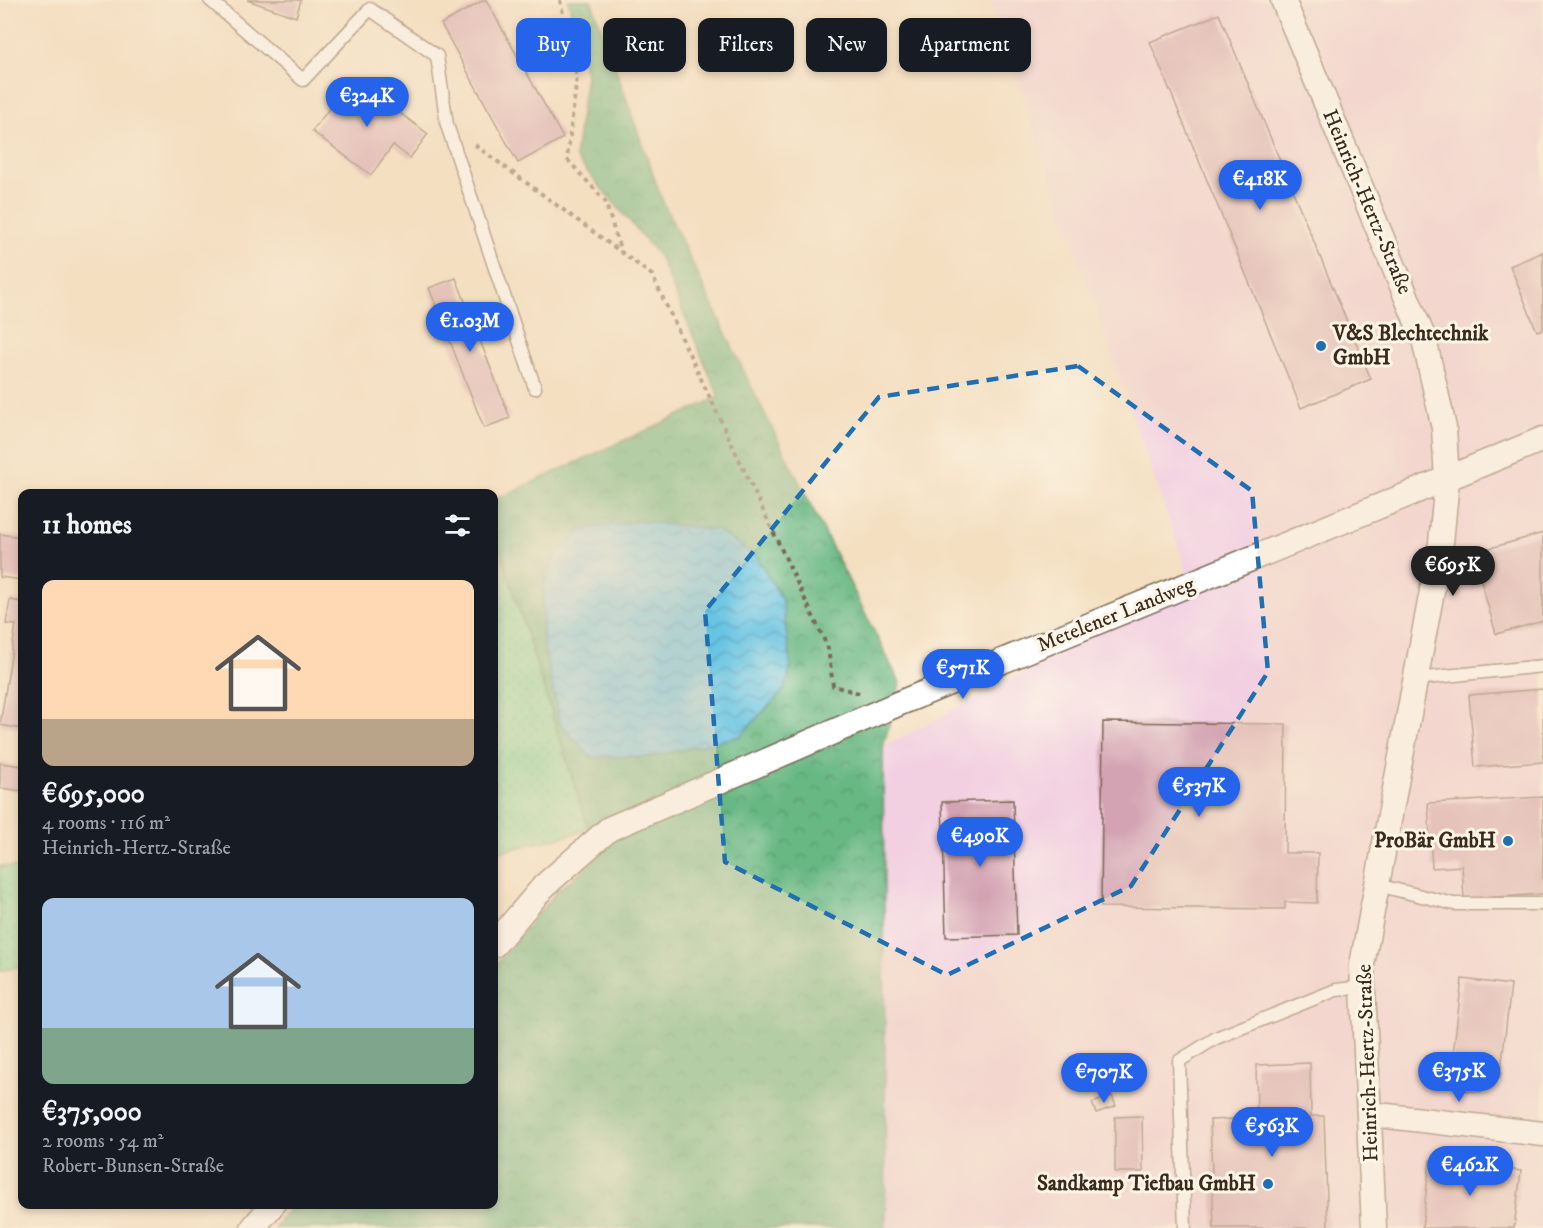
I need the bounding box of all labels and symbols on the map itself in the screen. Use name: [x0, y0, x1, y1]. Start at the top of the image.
pin: €324K: [325, 77, 409, 128]
street label: Heinrich-Hertz-Straße: [1316, 106, 1418, 299]
pin: €418K: [1218, 160, 1302, 211]
pin: €1.03M: [421, 302, 519, 353]
place label: V&S Blechtechnik GmbH: [1332, 321, 1489, 371]
marker: V&S Blechtechnik GmbH: [1314, 339, 1328, 353]
pin: €695K: [1411, 546, 1495, 597]
street label: Metelener Landweg: [1033, 571, 1199, 658]
pin: €571K: [921, 649, 1005, 700]
pin: €537K: [1157, 767, 1241, 818]
pin: €490K: [938, 817, 1022, 868]
place label: ProBär GmbH: [1374, 828, 1496, 854]
marker: ProBär GmbH: [1501, 834, 1515, 848]
street label: Heinrich-Hertz-Straße: [1352, 963, 1384, 1163]
pin: €375K: [1417, 1052, 1501, 1103]
pin: €707K: [1062, 1053, 1146, 1104]
pin: €563K: [1230, 1107, 1314, 1158]
pin: €462K: [1428, 1146, 1512, 1197]
place label: Sandkamp Tiefbau GmbH: [1037, 1171, 1256, 1197]
marker: Sandkamp Tiefbau GmbH: [1261, 1177, 1275, 1191]

